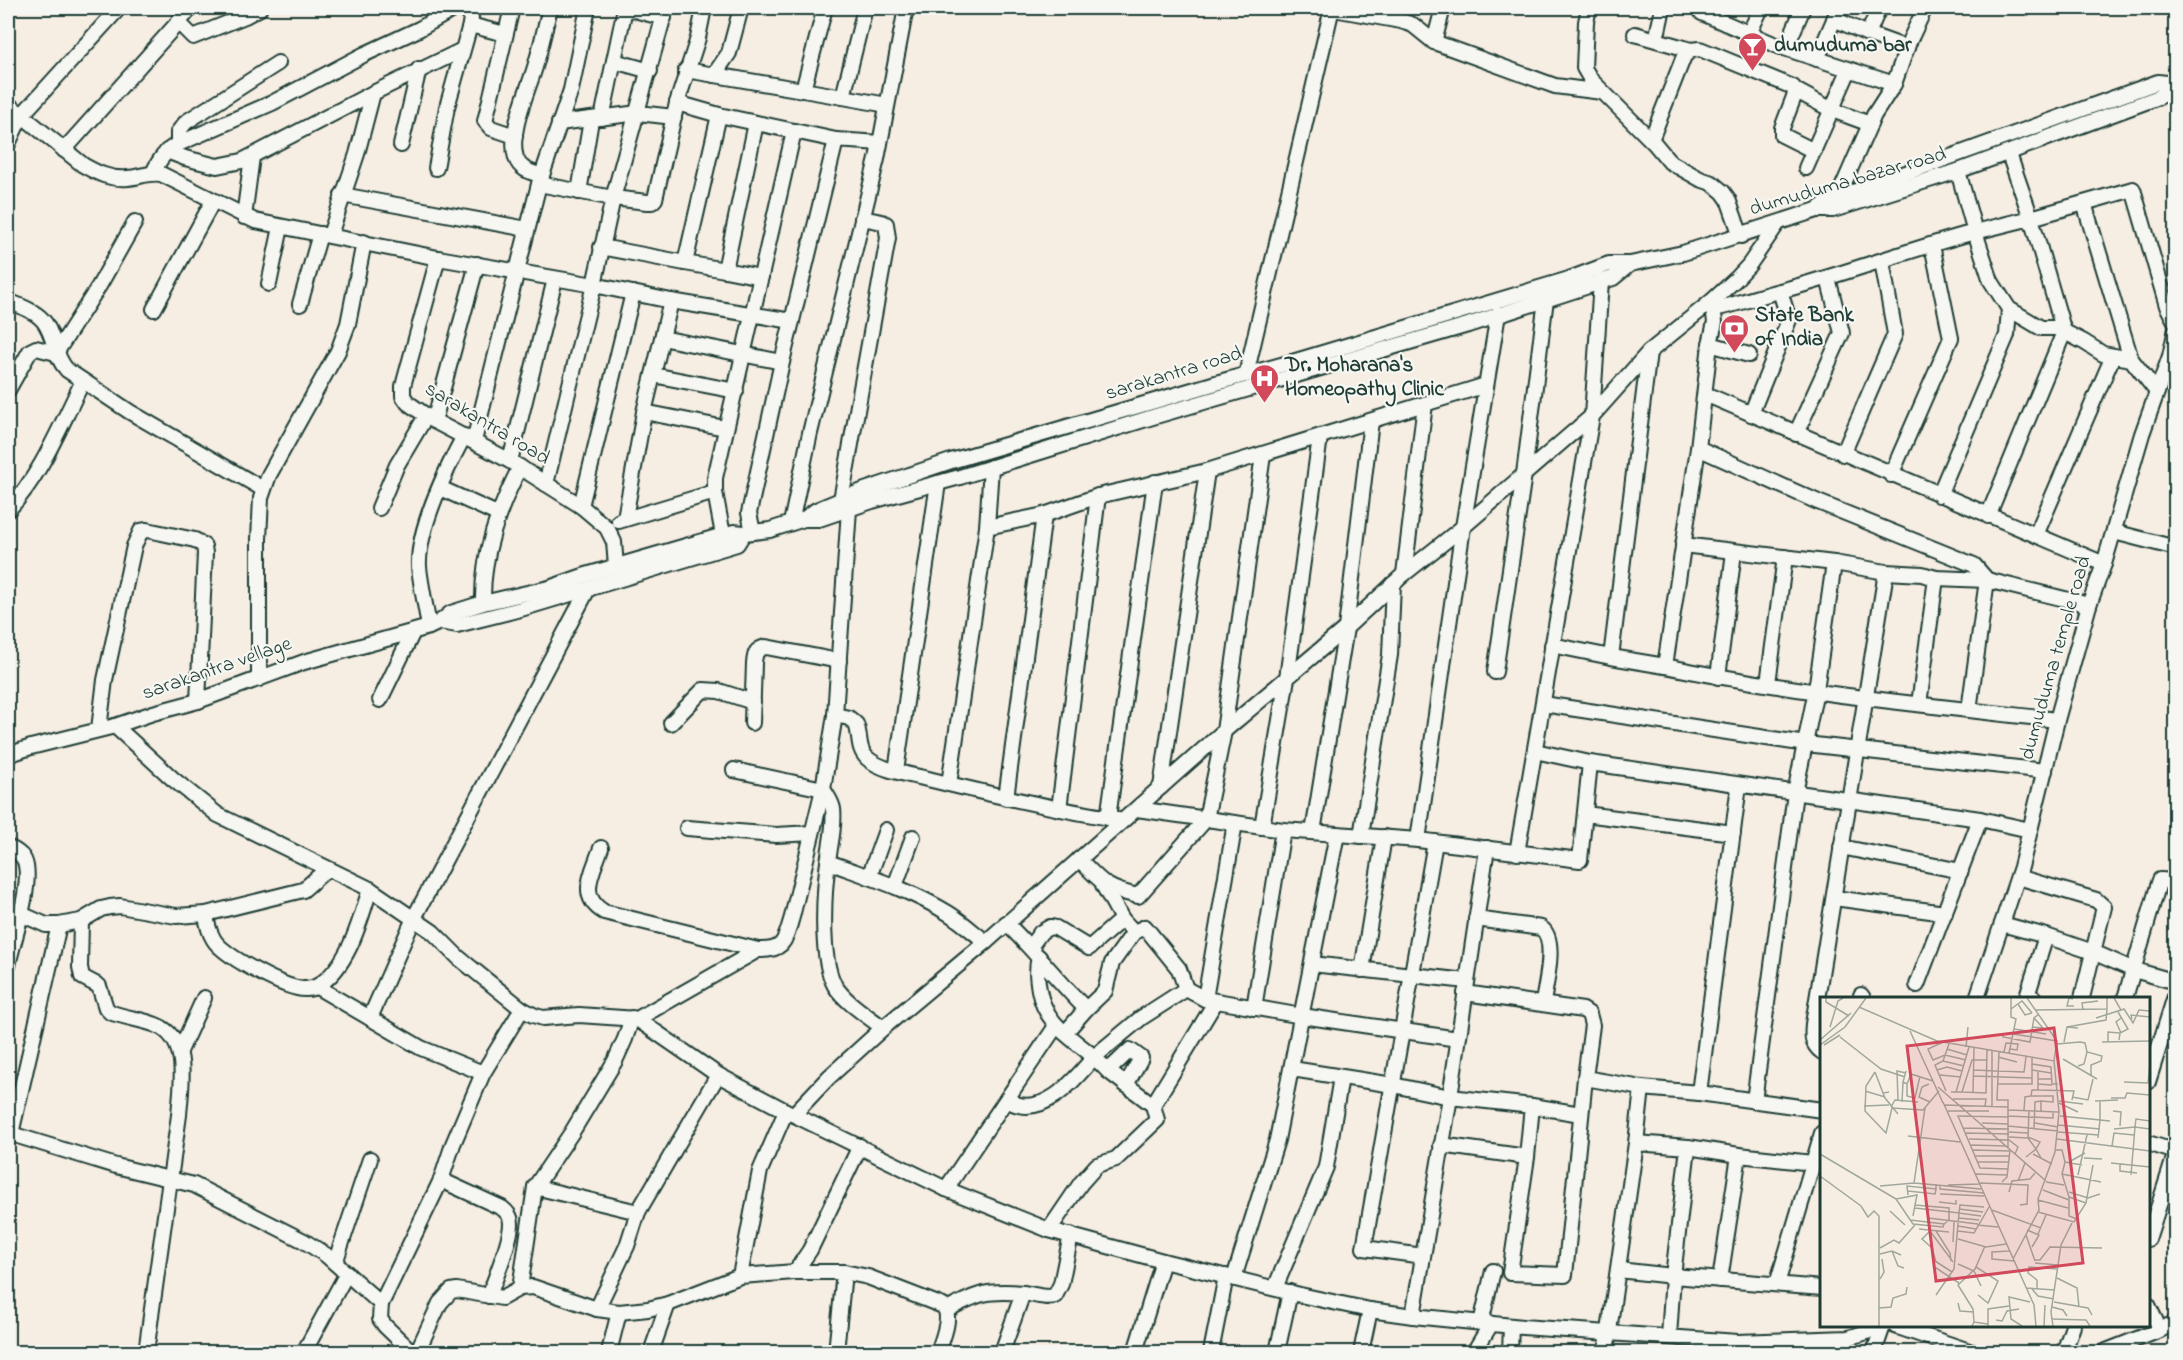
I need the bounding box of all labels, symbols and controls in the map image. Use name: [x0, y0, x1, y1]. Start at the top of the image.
bar icon: dumuduma bar: [1737, 30, 1769, 72]
place label: dumuduma bar: [1774, 31, 1912, 61]
street label: dumuduma bazar road: [1746, 139, 1950, 224]
place label: State Bank of India: [1755, 301, 1854, 355]
bank icon: State Bank of India: [1718, 312, 1750, 354]
street label: sarakantra road: [1102, 339, 1246, 409]
place label: Dr. Moharana's Homeopathy Clinic: [1284, 351, 1444, 407]
hospital icon: Dr. Moharana's Homeopathy Clinic: [1248, 362, 1280, 404]
street label: sarakantra road: [419, 375, 556, 473]
street label: dumuduma temple road: [2013, 552, 2100, 764]
street label: sarakantra vellage: [138, 629, 297, 711]
inset map: [1820, 997, 2150, 1327]

